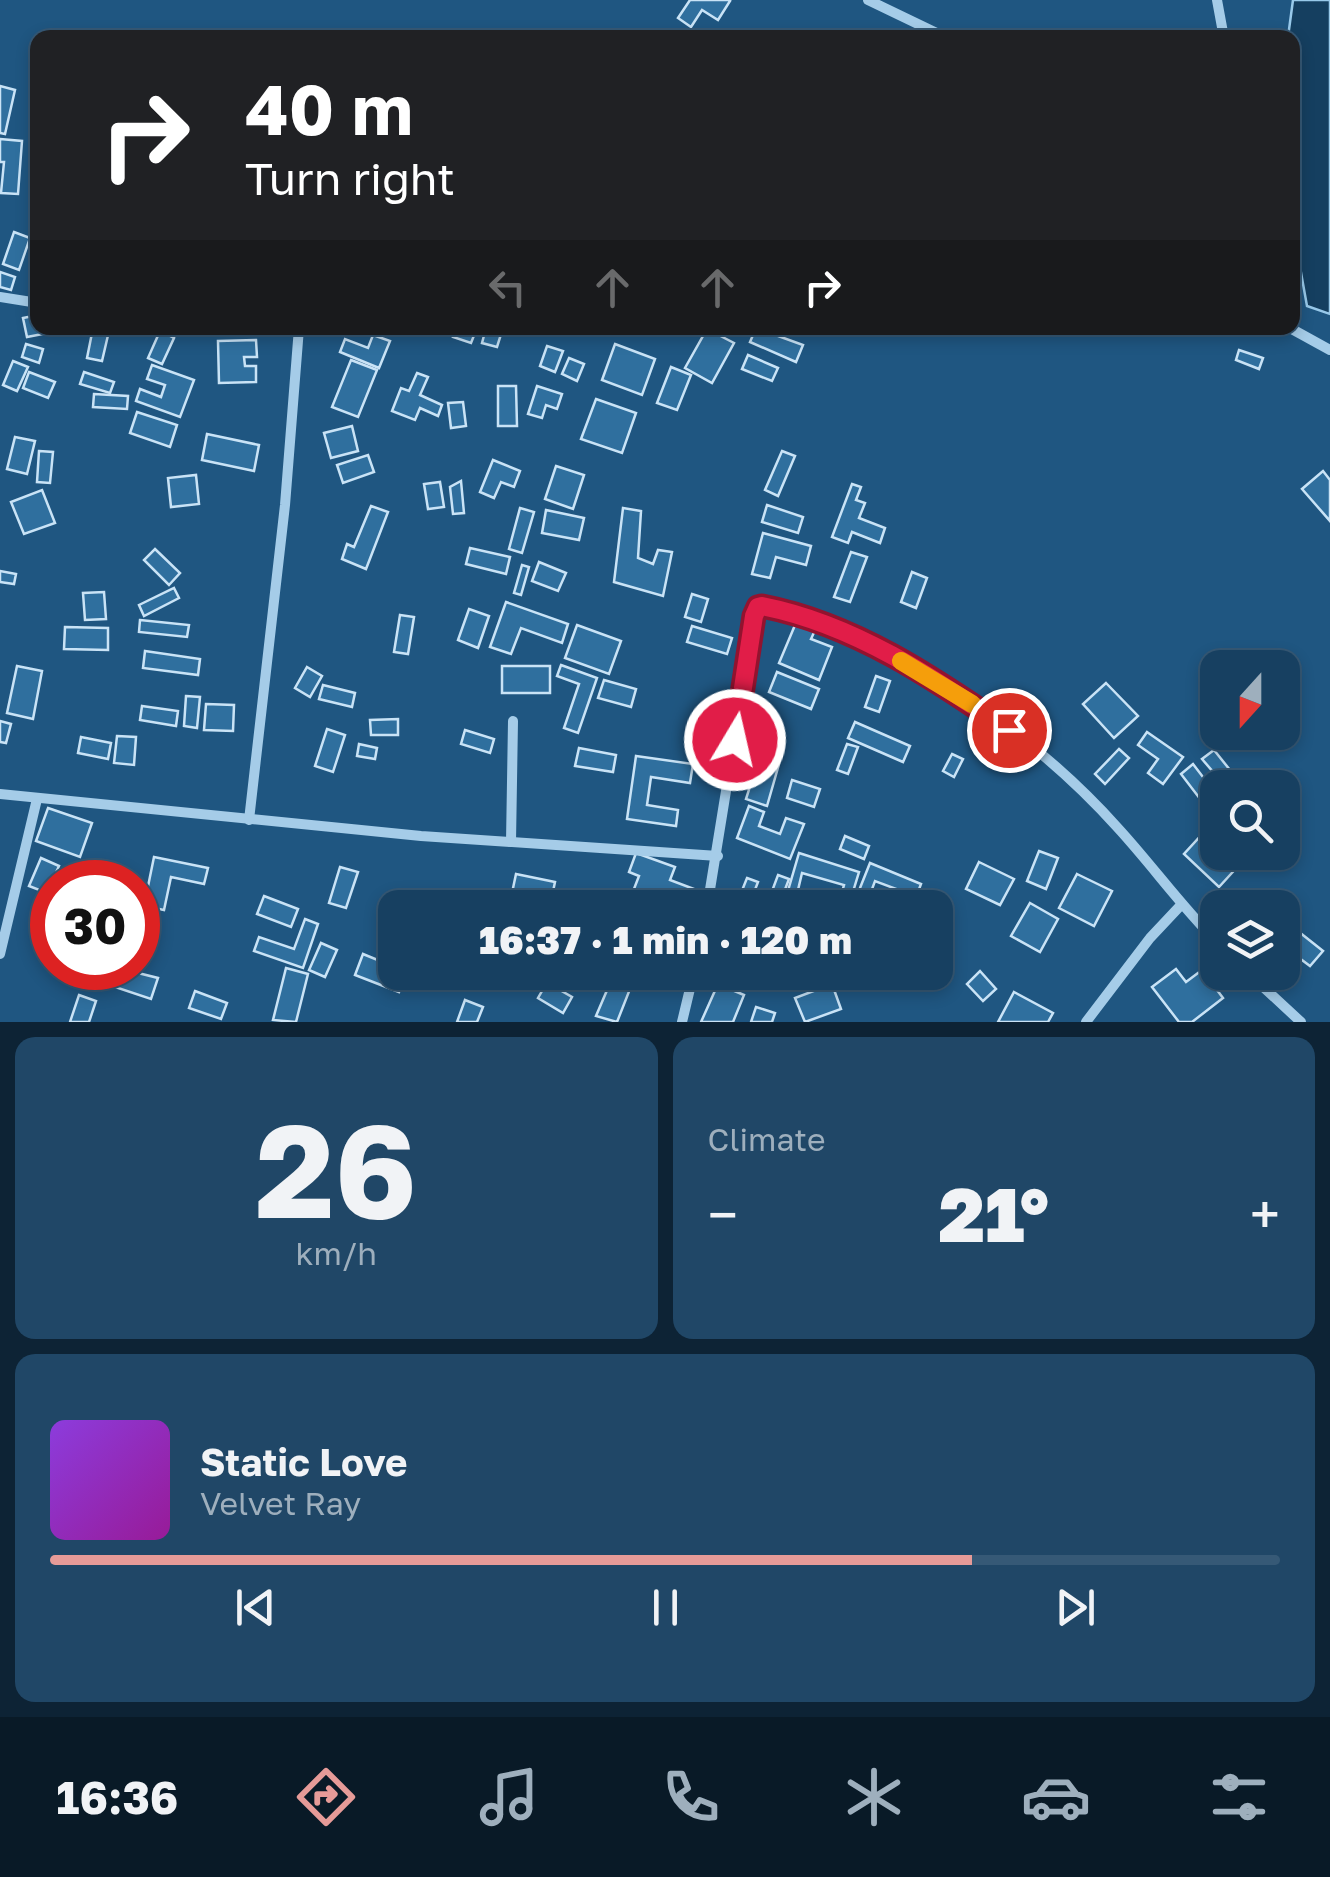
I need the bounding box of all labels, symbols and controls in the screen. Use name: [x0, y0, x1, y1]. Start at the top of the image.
text: 40 m: [245, 66, 413, 150]
icon: right: [80, 70, 210, 200]
text: Turn right: [245, 151, 455, 205]
icon: left: [480, 260, 535, 315]
icon: ahead: [585, 260, 640, 315]
icon: ahead: [690, 260, 745, 315]
icon: right: [795, 260, 850, 315]
north arrow: [1200, 650, 1300, 750]
map controls: [1200, 650, 1300, 990]
position arrow: [683, 688, 787, 792]
pin: [967, 688, 1052, 773]
icon: arrive: [982, 703, 1037, 758]
button: search: [1200, 770, 1300, 870]
speed limit sign: 30: [30, 860, 160, 990]
button: layers: [1200, 890, 1300, 990]
text: 16:37 · 1 min · 120 m: [479, 917, 852, 962]
text: 26: [255, 1091, 417, 1247]
text: Climate: [708, 1120, 826, 1158]
text: 21°: [939, 1168, 1049, 1259]
text: −: [708, 1181, 738, 1247]
text: +: [1250, 1181, 1280, 1247]
text: km/h: [296, 1234, 377, 1272]
text: Static Love: [200, 1439, 407, 1484]
text: Velvet Ray: [200, 1484, 361, 1522]
icon: previous: [228, 1580, 283, 1635]
icon: pause: [638, 1580, 693, 1635]
icon: next: [1048, 1580, 1103, 1635]
icon: directions: [291, 1762, 361, 1832]
icon: music: [474, 1762, 544, 1832]
icon: phone: [656, 1762, 726, 1832]
icon: climate: [839, 1762, 909, 1832]
icon: car: [1021, 1762, 1091, 1832]
icon: filters: [1204, 1762, 1274, 1832]
text: 16:36: [56, 1770, 178, 1824]

